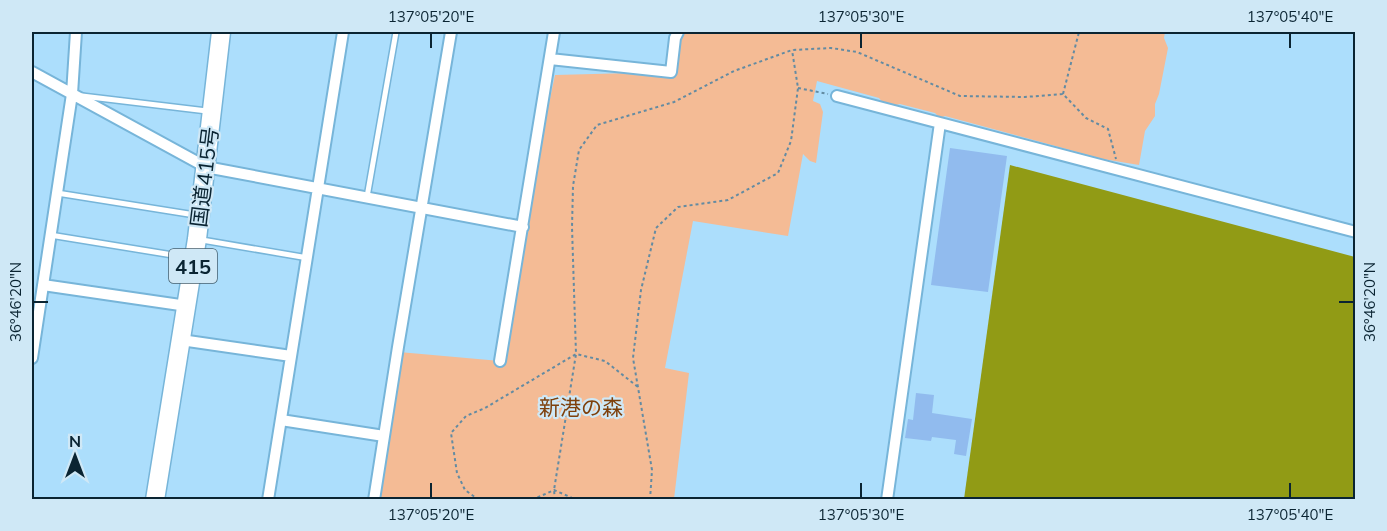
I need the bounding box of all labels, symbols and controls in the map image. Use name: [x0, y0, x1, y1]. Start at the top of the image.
text: 137°05'20"E: [388, 7, 474, 26]
text: 137°05'30"E: [818, 7, 904, 26]
text: 137°05'40"E: [1247, 7, 1333, 26]
street label: 国道415号: [185, 125, 223, 229]
road number: 415: [169, 249, 217, 283]
text: 36°46'20"N: [6, 262, 25, 342]
text: 36°46'20"N: [1360, 262, 1379, 342]
park label: 新港の森: [539, 394, 623, 420]
north arrow: [45, 426, 105, 486]
text: N: [69, 431, 81, 451]
text: 137°05'20"E: [388, 505, 474, 524]
text: 137°05'30"E: [818, 505, 904, 524]
text: 137°05'40"E: [1247, 505, 1333, 524]

